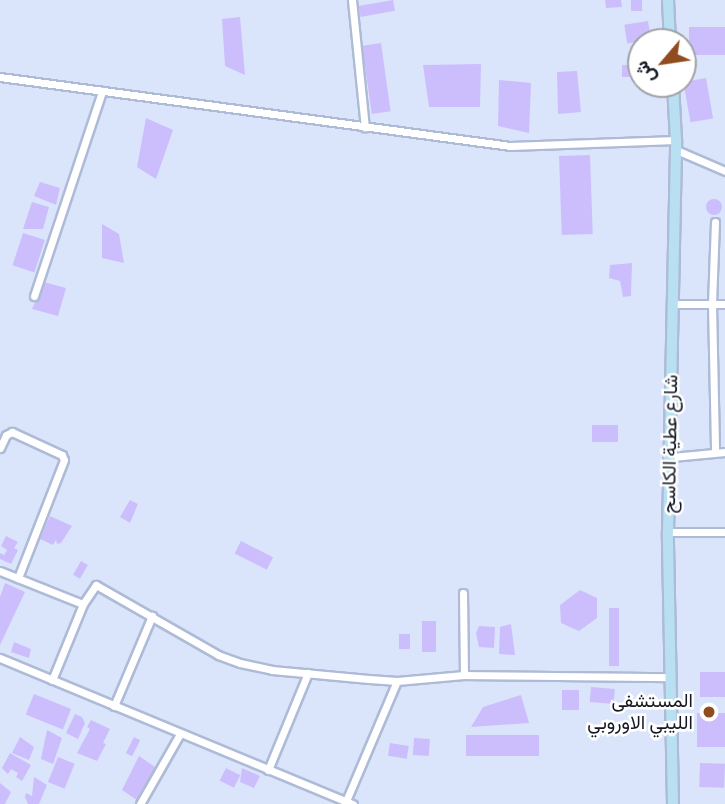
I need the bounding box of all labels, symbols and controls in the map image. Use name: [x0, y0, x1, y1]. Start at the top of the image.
north arrow: [627, 28, 697, 98]
text: ش: [629, 57, 661, 88]
street label: شارع عطية الكاسح: [657, 374, 683, 514]
place label: المستشفی الليبي الاوروبي: [587, 690, 693, 734]
marker: المستشفی الليبي الاوروبي: [699, 702, 719, 722]

